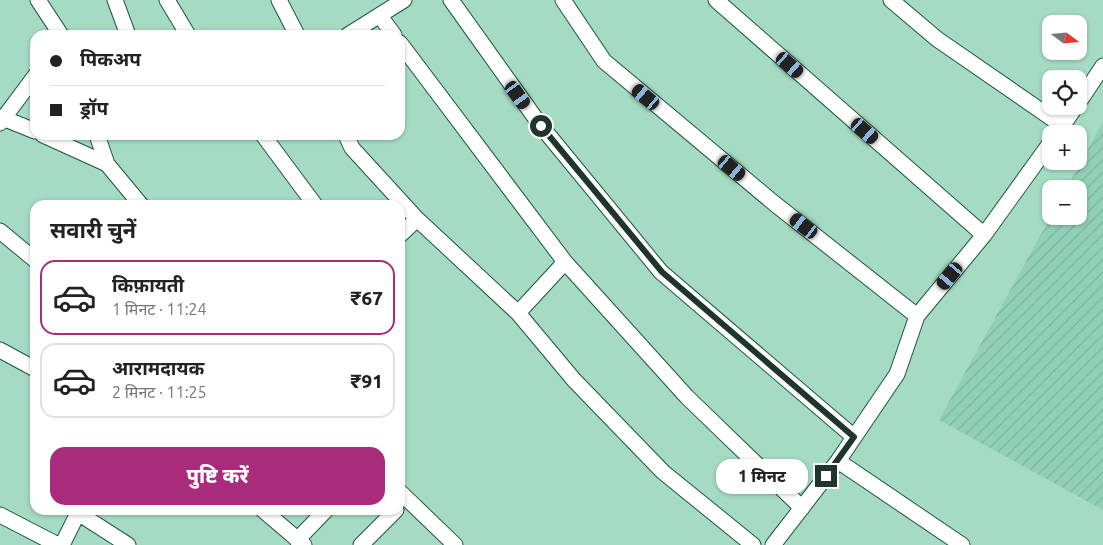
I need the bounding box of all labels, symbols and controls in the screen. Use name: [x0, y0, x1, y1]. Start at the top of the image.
north arrow: [1042, 15, 1088, 60]
map controls: [1042, 15, 1087, 225]
text: पिकअप: [80, 48, 141, 70]
car: [773, 49, 806, 81]
button: locate: [1042, 70, 1087, 115]
car: [503, 78, 532, 112]
car: [629, 82, 662, 112]
text: ड्रॉप: [80, 97, 108, 119]
route start: [530, 115, 552, 137]
car: [848, 115, 881, 147]
button: +: [1042, 125, 1087, 170]
car: [715, 153, 748, 183]
button: −: [1042, 180, 1087, 225]
car: [787, 211, 820, 241]
text: सवारी चुनें: [50, 217, 136, 242]
car: [934, 260, 965, 292]
text: किफ़ायती: [112, 274, 184, 296]
icon: car: [52, 275, 97, 320]
text: ₹67: [351, 287, 383, 309]
text: 1 मिनट · 11:24: [112, 300, 207, 318]
text: आरामदायक: [112, 357, 204, 379]
icon: car: [52, 358, 97, 403]
text: ₹91: [351, 370, 383, 392]
text: 2 मिनट · 11:25: [112, 383, 207, 401]
button: पुष्टि करें: [50, 447, 385, 505]
callout: 1 मिनट: [716, 458, 808, 494]
route end: [815, 465, 837, 487]
text: 1 मिनट: [738, 467, 786, 485]

